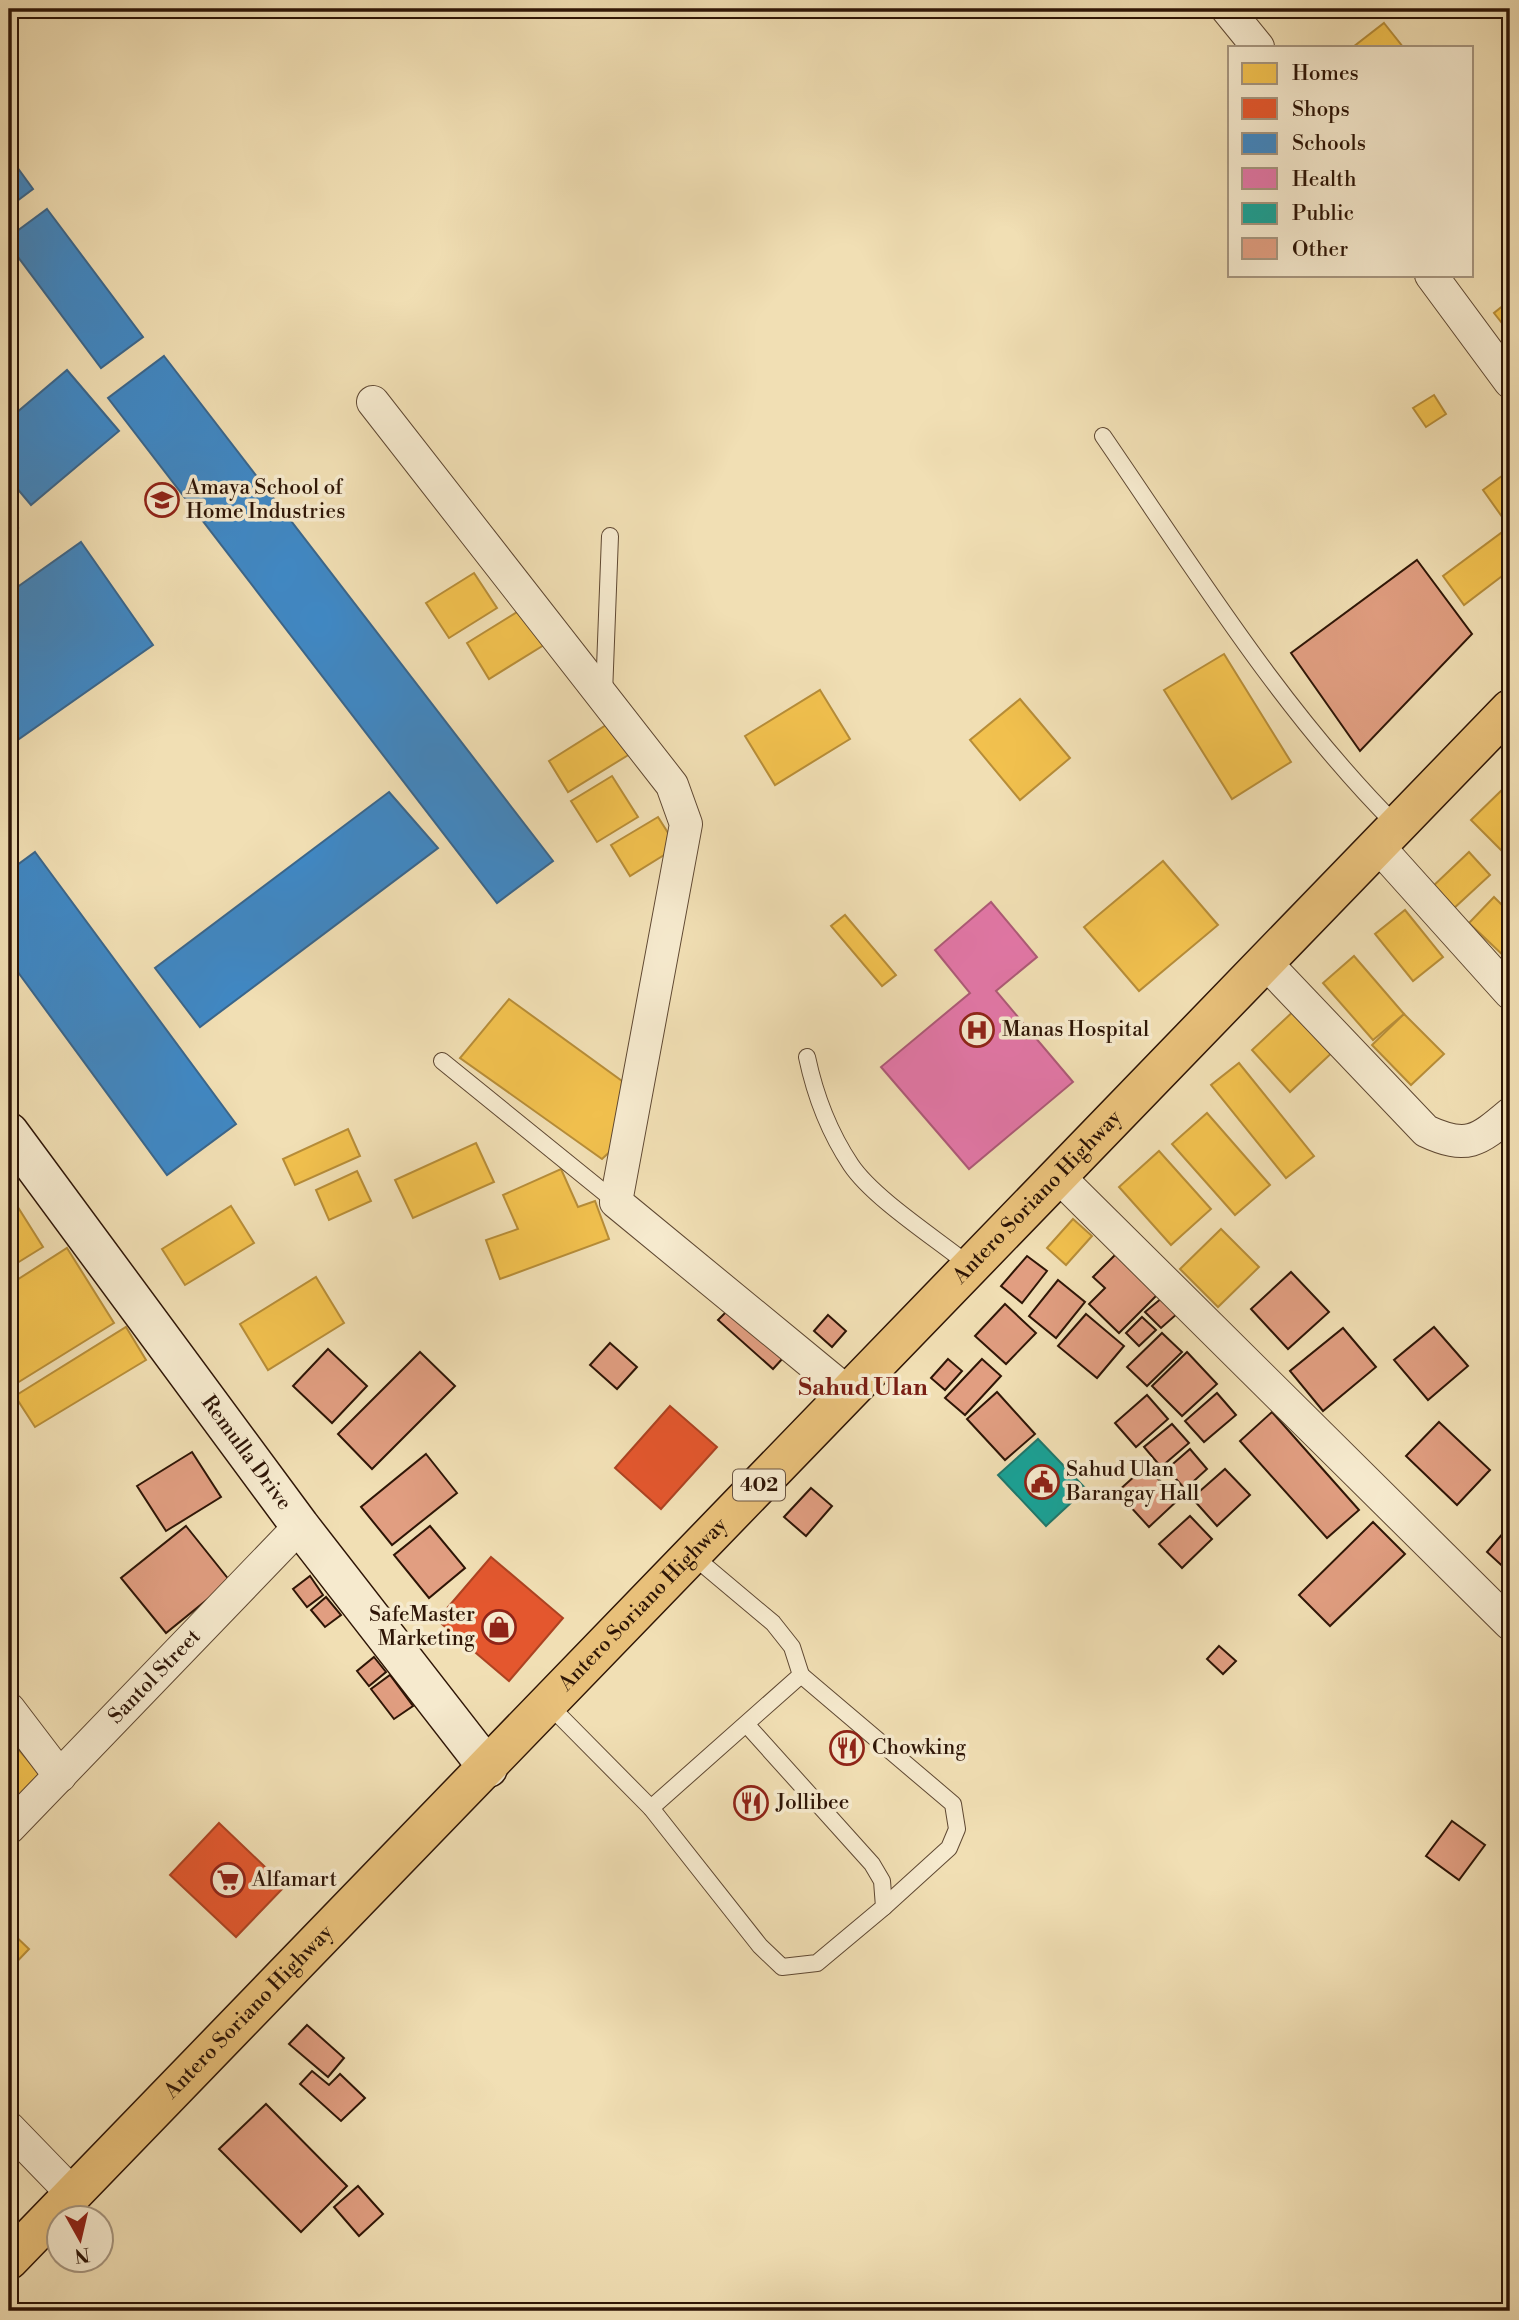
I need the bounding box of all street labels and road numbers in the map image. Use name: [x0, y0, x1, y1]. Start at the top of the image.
street label: Antero Soriano Highway: [947, 1104, 1128, 1290]
street label: Remulla Drive: [195, 1390, 297, 1515]
road number: 402: [733, 1470, 785, 1500]
street label: Antero Soriano Highway: [553, 1512, 734, 1698]
street label: Santol Street: [103, 1623, 207, 1730]
street label: Antero Soriano Highway: [158, 1919, 339, 2105]

